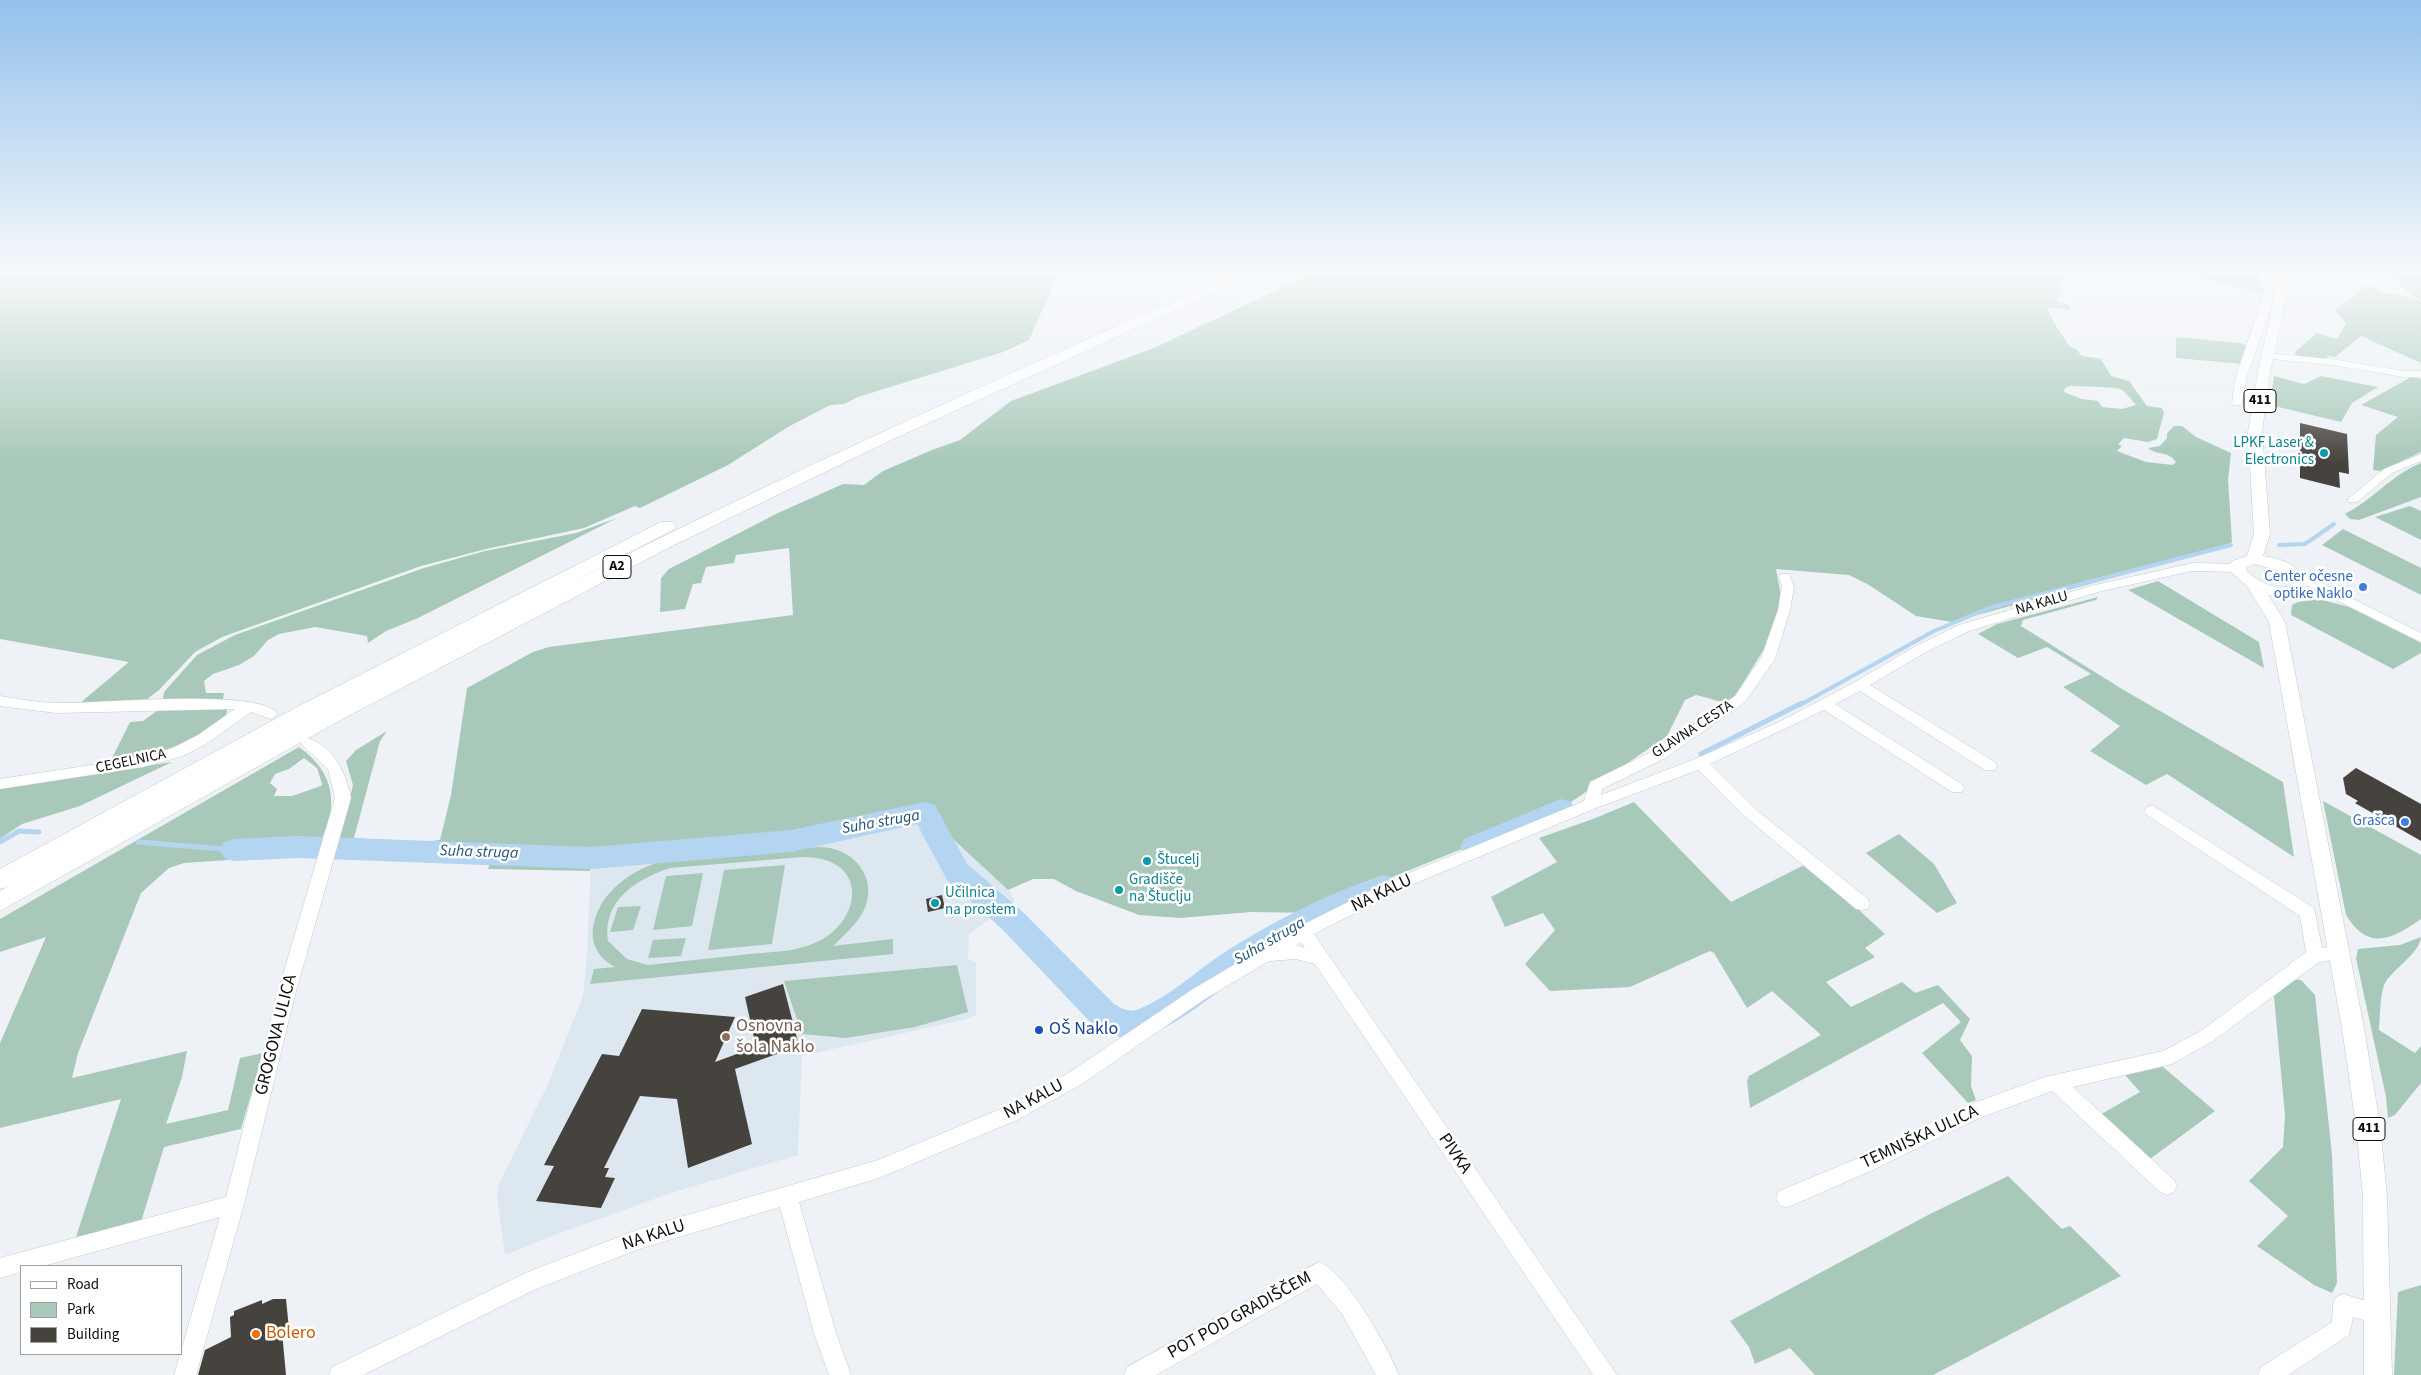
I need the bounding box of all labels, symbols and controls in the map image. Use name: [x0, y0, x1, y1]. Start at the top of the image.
road number: 411: [2244, 390, 2276, 412]
place label: LPKF Laser & Electronics: [2233, 435, 2314, 470]
marker: LPKF Laser & Electronics: [2318, 447, 2330, 459]
road number: A2: [603, 556, 631, 578]
place label: Center očesne optike Naklo: [2264, 569, 2353, 604]
marker: Center očesne optike Naklo: [2357, 581, 2369, 593]
street label: NA KALU: [2014, 588, 2070, 620]
street label: GLAVNA CESTA: [1649, 697, 1737, 763]
street label: CEGELNICA: [94, 746, 168, 778]
water label: Suha struga: [840, 807, 922, 839]
place label: Grašca: [2353, 813, 2395, 831]
marker: Grašca: [2399, 816, 2411, 828]
water label: Suha struga: [439, 842, 519, 864]
place label: Štucelj: [1157, 852, 1200, 870]
marker: Štucelj: [1141, 855, 1153, 867]
street label: NA KALU: [1348, 870, 1416, 918]
place label: Gradišče na Štuclju: [1129, 872, 1191, 907]
marker: Gradišče na Štuclju: [1113, 884, 1125, 896]
place label: Učilnica na prostem: [945, 885, 1016, 920]
marker: Učilnica na prostem: [929, 897, 941, 909]
water label: Suha struga: [1231, 914, 1309, 970]
street label: GROGOVA ULICA: [252, 972, 302, 1098]
place label: Osnovna šola Naklo: [736, 1016, 815, 1058]
place label: OŠ Naklo: [1049, 1019, 1118, 1041]
marker: OŠ Naklo: [1033, 1024, 1045, 1036]
marker: Osnovna šola Naklo: [720, 1031, 732, 1043]
street label: NA KALU: [1000, 1075, 1068, 1125]
street label: TEMNIŠKA ULICA: [1858, 1101, 1982, 1175]
road number: 411: [2353, 1118, 2385, 1140]
street label: PIVKA: [1433, 1130, 1475, 1178]
street label: NA KALU: [620, 1216, 688, 1256]
legend: [20, 1265, 182, 1355]
street label: POT POD GRADIŠČEM: [1164, 1268, 1316, 1364]
text: Road: [67, 1274, 99, 1295]
text: Park: [67, 1299, 95, 1320]
place label: Bolero: [266, 1323, 316, 1345]
text: Building: [67, 1324, 119, 1345]
marker: Bolero: [250, 1328, 262, 1340]

